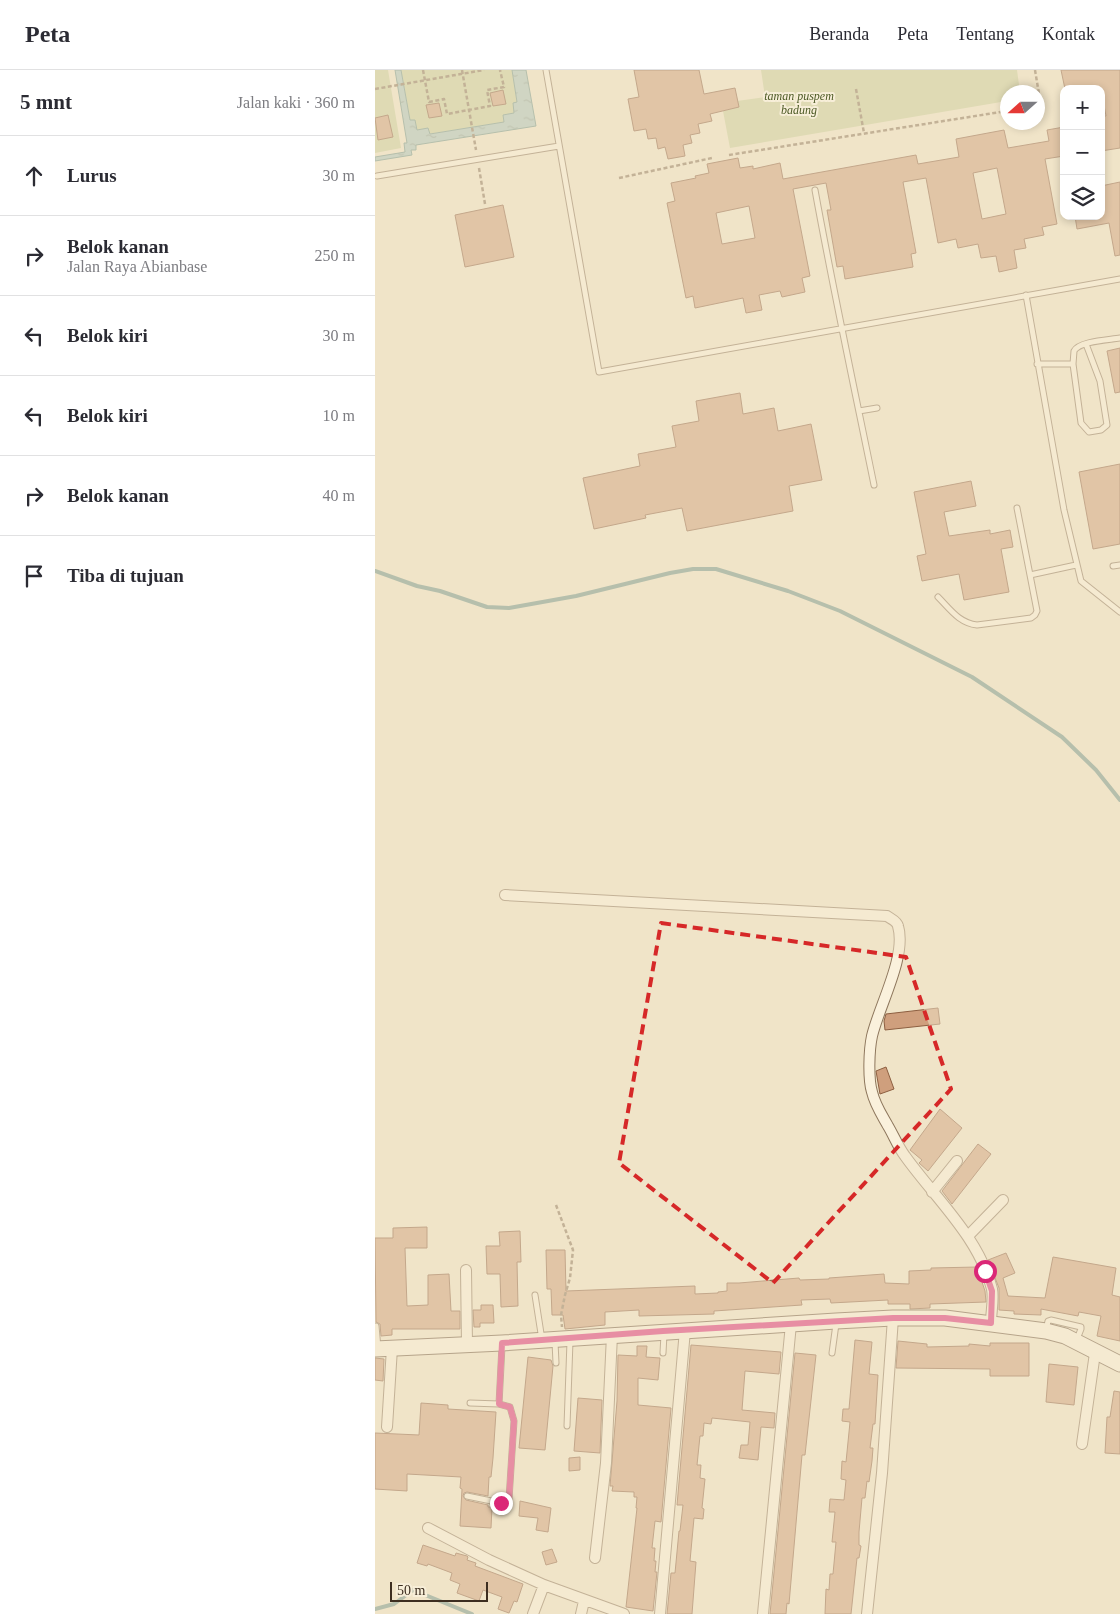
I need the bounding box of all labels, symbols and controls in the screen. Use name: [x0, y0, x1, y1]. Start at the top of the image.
text: Peta: [25, 21, 70, 47]
text: Beranda: [809, 24, 869, 44]
text: Peta: [897, 24, 928, 44]
text: Tentang: [956, 24, 1014, 44]
text: Kontak: [1042, 24, 1095, 44]
north arrow: [1000, 85, 1045, 130]
map controls: [1060, 85, 1105, 220]
button: +: [1060, 85, 1105, 130]
park label: taman puspem badung: [764, 89, 834, 117]
text: 5 mnt: [20, 90, 72, 114]
text: Jalan kaki · 360 m: [237, 94, 355, 111]
button: −: [1060, 130, 1105, 175]
icon: ahead: [20, 162, 48, 190]
text: Lurus: [67, 165, 117, 186]
text: 30 m: [323, 167, 355, 184]
button: layers: [1060, 175, 1105, 220]
text: Belok kanan: [67, 236, 169, 257]
icon: right: [20, 242, 48, 270]
text: 250 m: [315, 247, 355, 264]
text: Jalan Raya Abianbase: [67, 258, 207, 275]
icon: left: [20, 322, 48, 350]
text: Belok kiri: [67, 325, 148, 346]
text: 30 m: [323, 327, 355, 344]
icon: left: [20, 402, 48, 430]
text: Belok kiri: [67, 405, 148, 426]
text: 10 m: [323, 407, 355, 424]
icon: right: [20, 482, 48, 510]
text: Belok kanan: [67, 485, 169, 506]
text: 40 m: [323, 487, 355, 504]
icon: arrive: [20, 562, 48, 590]
text: Tiba di tujuan: [67, 565, 184, 586]
route start: [974, 1260, 997, 1283]
route end: [490, 1492, 513, 1515]
scale bar: [390, 1579, 487, 1602]
text: 50 m: [397, 1583, 425, 1598]

